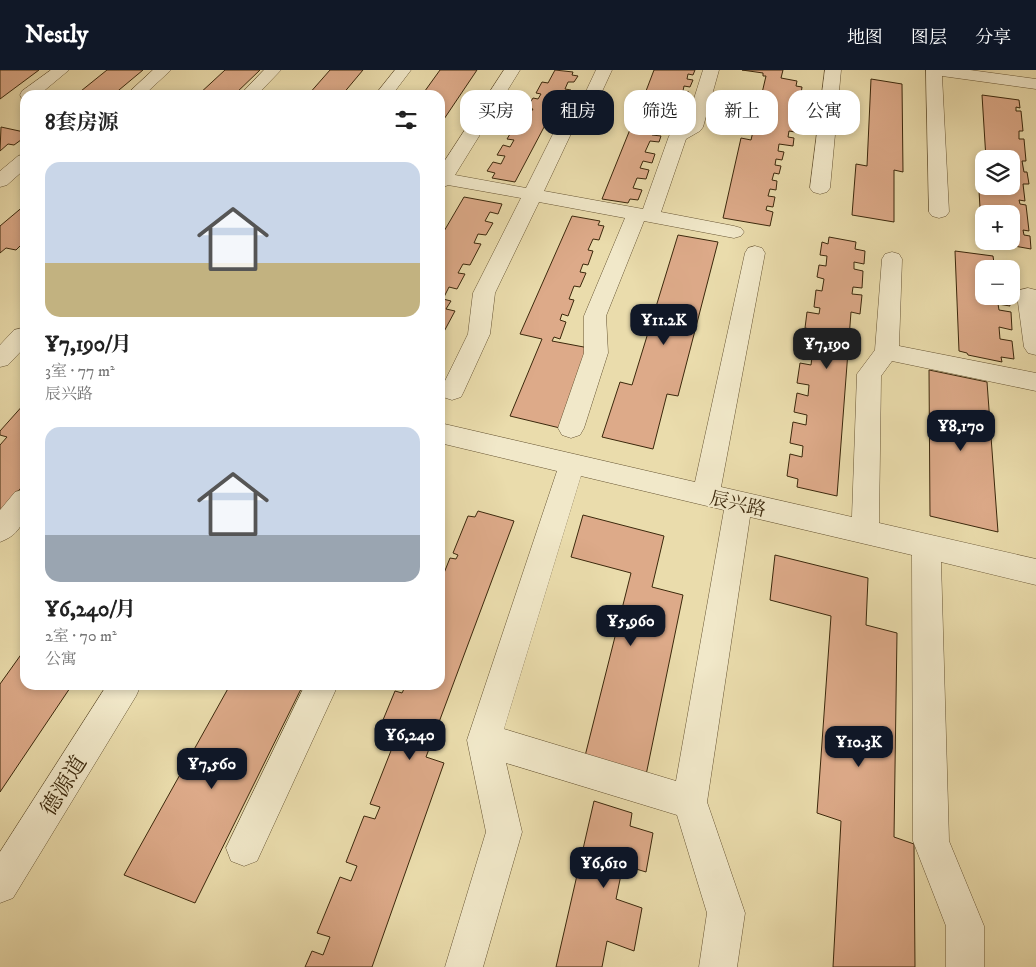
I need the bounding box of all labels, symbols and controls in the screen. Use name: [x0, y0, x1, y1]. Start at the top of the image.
text: Nestly: [25, 20, 88, 50]
text: 地图: [847, 27, 883, 49]
text: 图层: [911, 27, 947, 49]
text: 分享: [975, 27, 1011, 49]
chip: 买房: [460, 90, 532, 135]
chip: 租房: [542, 90, 614, 135]
chip: 筛选: [624, 90, 696, 135]
chip: 新上: [706, 90, 778, 135]
chip: 公寓: [788, 90, 860, 135]
icon: filters: [392, 106, 420, 134]
text: 8套房源: [45, 110, 119, 136]
map controls: [975, 150, 1020, 305]
button: layers: [975, 150, 1020, 195]
icon: home: [188, 194, 278, 284]
button: +: [975, 205, 1020, 250]
button: −: [975, 260, 1020, 305]
pin: ¥11.2K: [623, 304, 705, 346]
text: ¥11.2K: [641, 310, 687, 330]
pin: ¥7,190: [786, 328, 868, 370]
text: ¥7,190/月: [45, 332, 132, 358]
text: ¥7,190: [804, 334, 850, 354]
text: 3室 · 77 m²: [45, 361, 115, 381]
text: 辰兴路: [45, 384, 93, 404]
pin: ¥8,170: [920, 410, 1002, 452]
text: ¥8,170: [938, 416, 984, 436]
icon: home: [188, 459, 278, 549]
street label: 辰兴路: [707, 487, 768, 522]
text: ¥6,240/月: [45, 597, 136, 623]
pin: ¥5,960: [590, 604, 672, 647]
text: ¥5,960: [607, 611, 655, 631]
text: 2室 · 70 m²: [45, 626, 117, 646]
text: 公寓: [45, 649, 77, 669]
pin: ¥6,240: [369, 718, 451, 761]
text: ¥6,240: [385, 725, 435, 745]
pin: ¥10.3K: [818, 726, 900, 768]
text: ¥10.3K: [836, 732, 882, 752]
pin: ¥7,560: [171, 748, 253, 790]
street label: 德源道: [35, 751, 93, 821]
text: ¥7,560: [188, 754, 236, 774]
pin: ¥6,610: [563, 846, 645, 889]
text: ¥6,610: [581, 853, 627, 873]

